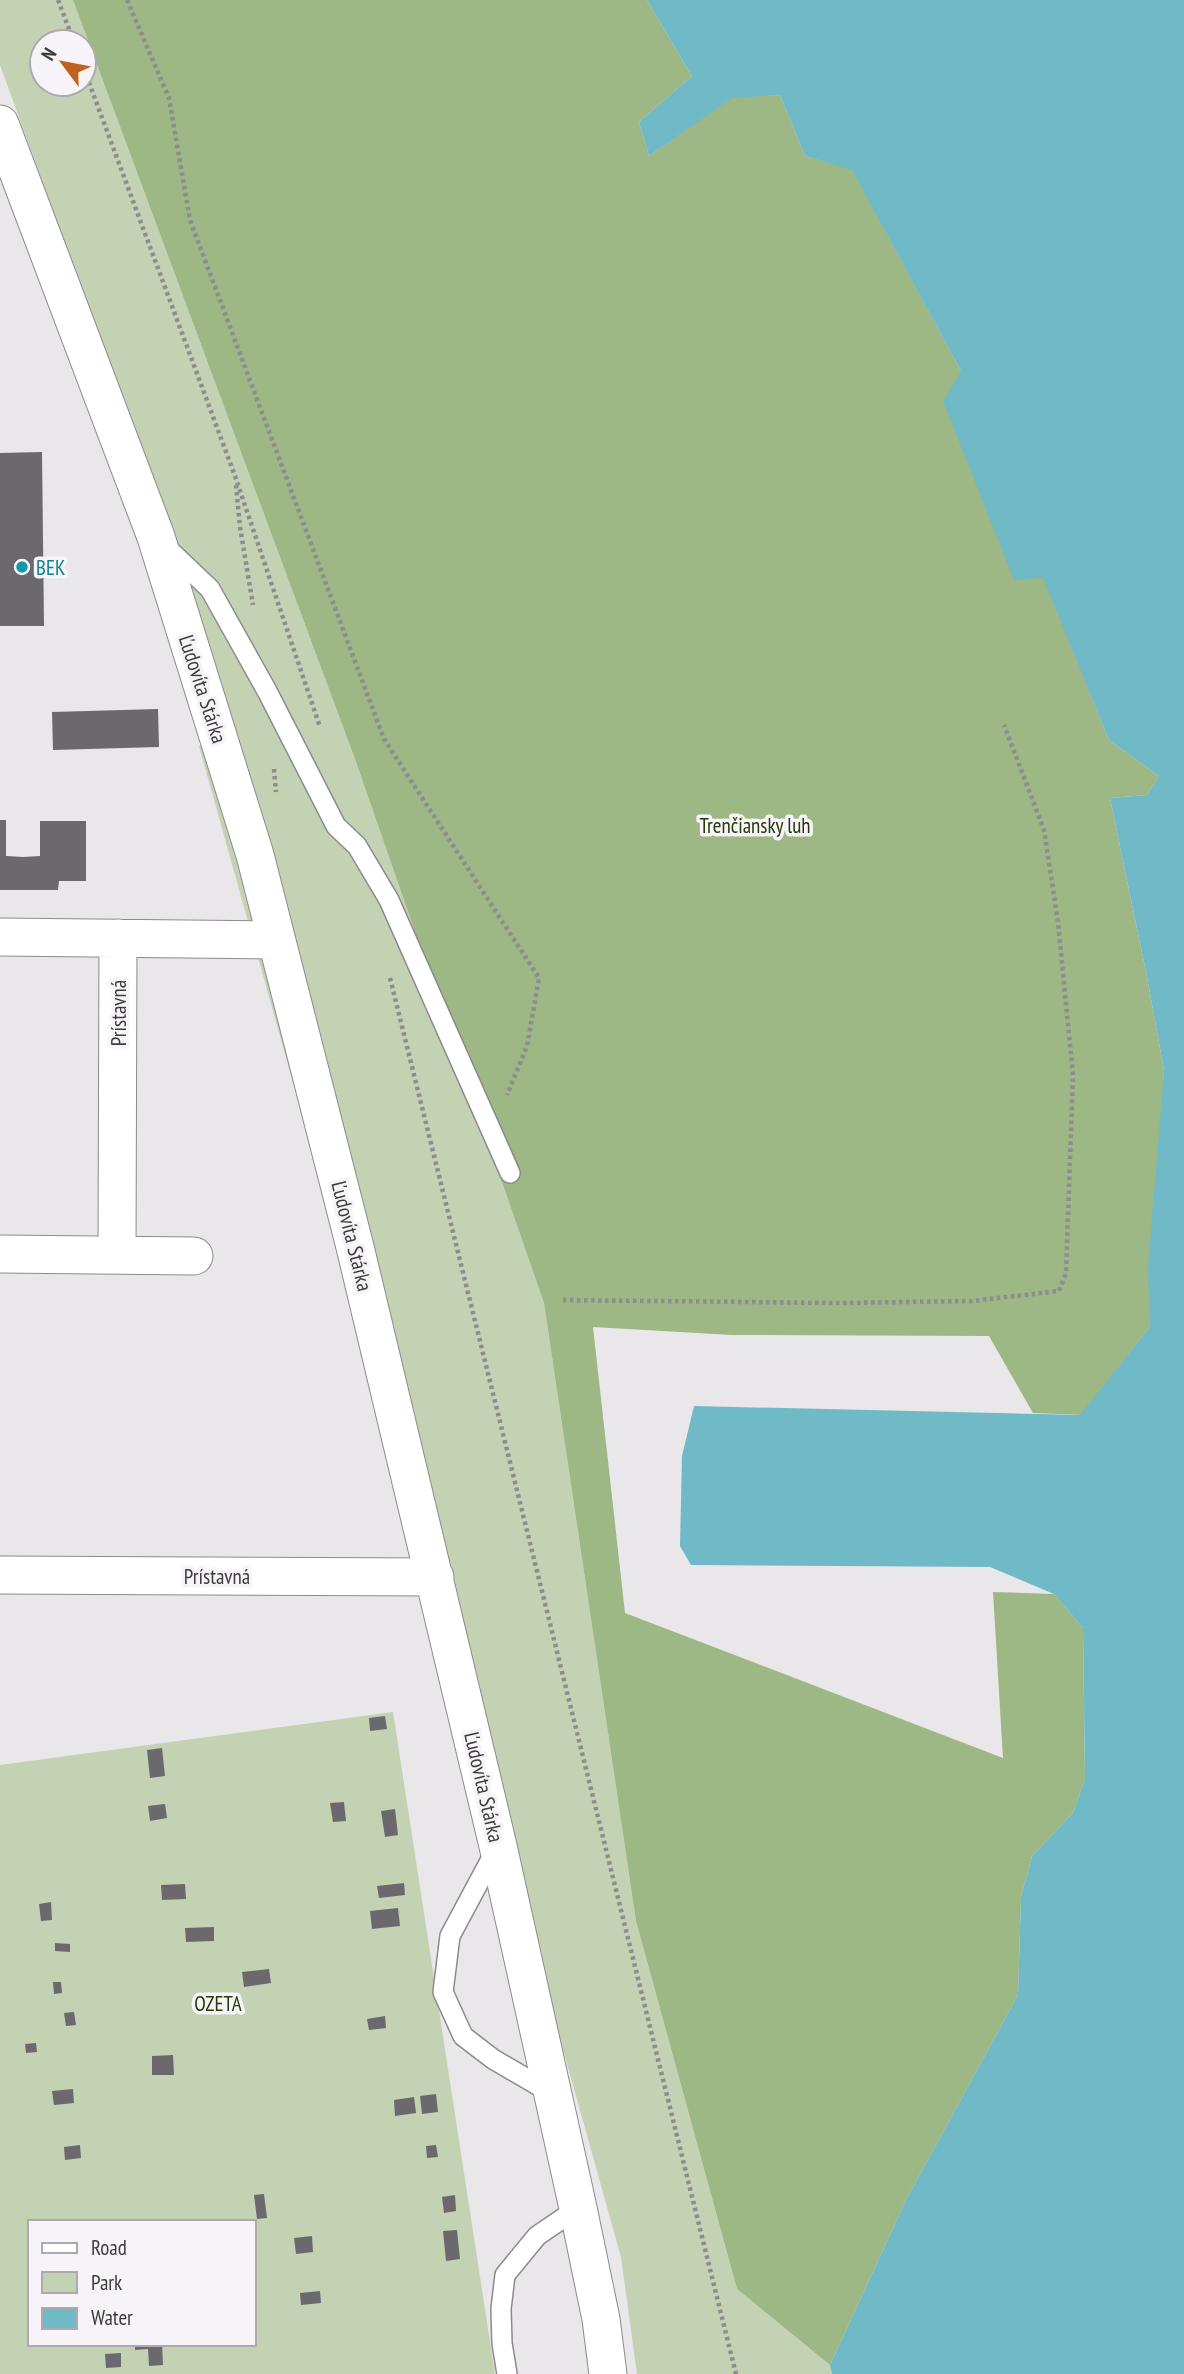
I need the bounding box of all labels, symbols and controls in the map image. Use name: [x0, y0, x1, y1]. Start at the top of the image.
north arrow: [28, 28, 98, 98]
text: N: [36, 43, 61, 65]
place label: BEK: [36, 554, 65, 581]
marker: BEK: [14, 559, 30, 575]
street label: Ľudovíta Stárka: [173, 631, 233, 747]
park label: Trenčiansky luh: [699, 812, 811, 839]
street label: Prístavná: [105, 980, 132, 1046]
street label: Ľudovíta Stárka: [325, 1178, 379, 1294]
street label: Prístavná: [184, 1563, 250, 1590]
street label: Ľudovíta Stárka: [458, 1729, 510, 1845]
park label: OZETA: [194, 1990, 242, 2017]
legend: [28, 2220, 256, 2346]
text: Road: [91, 2234, 127, 2261]
text: Park: [91, 2269, 122, 2296]
text: Water: [91, 2304, 133, 2331]

